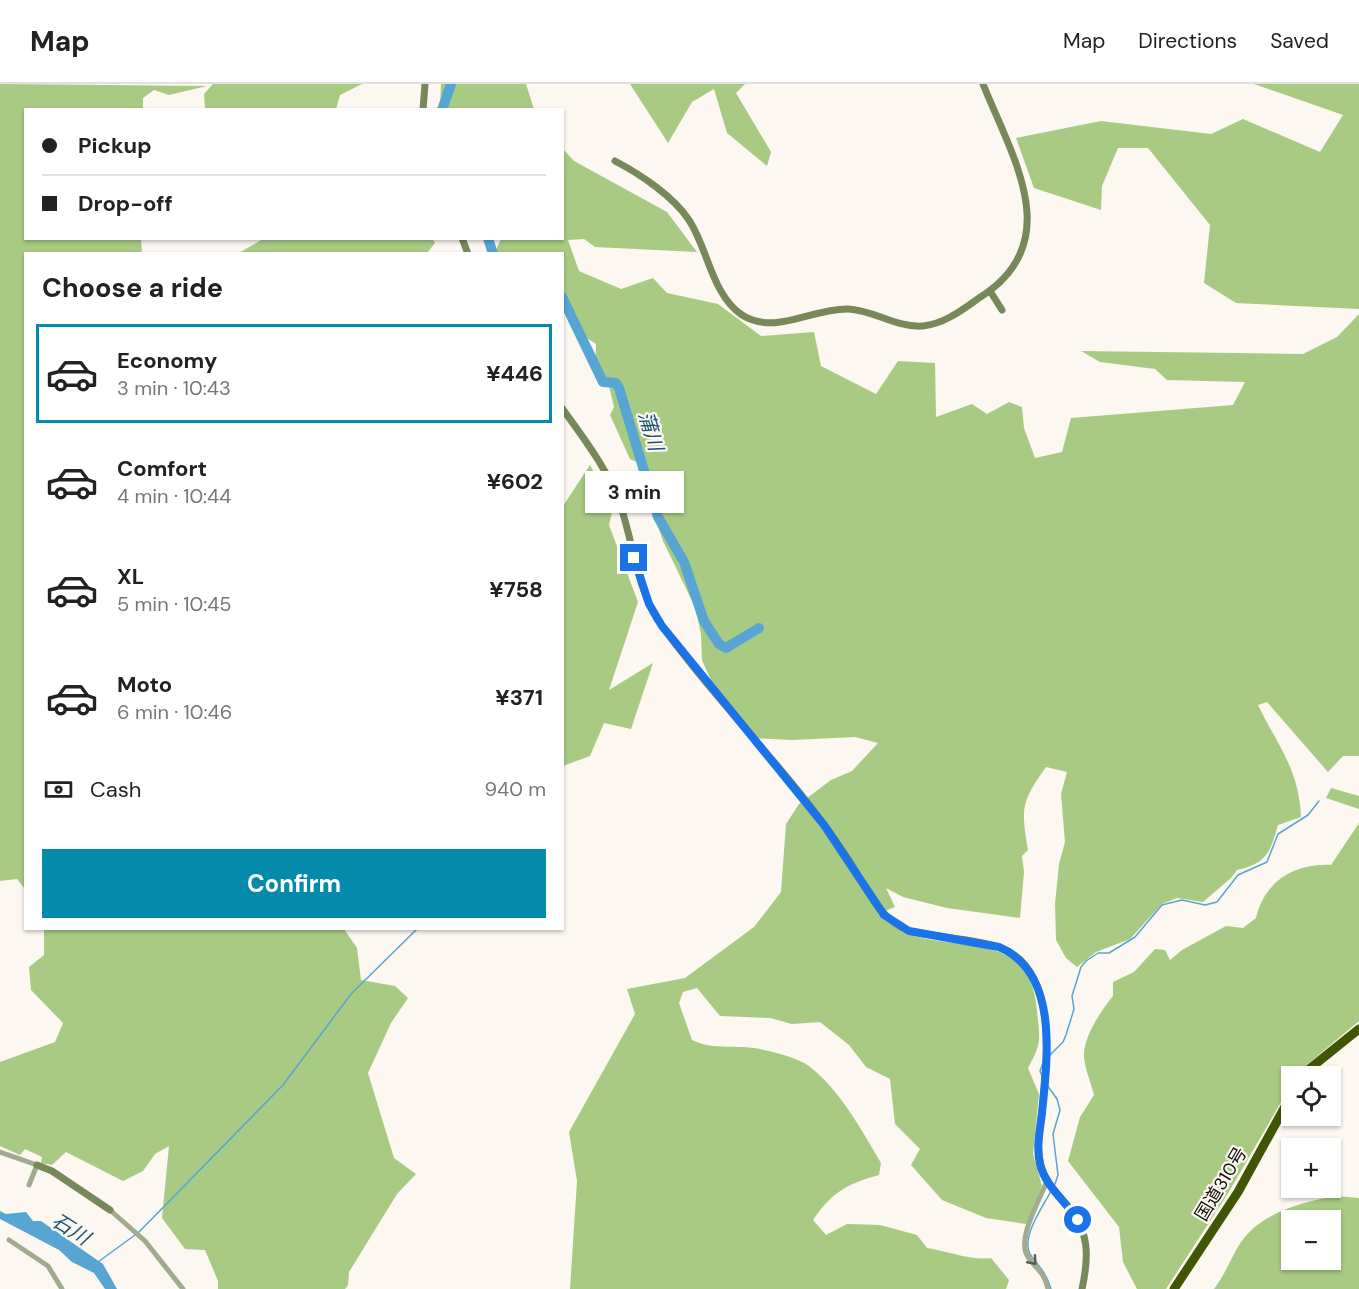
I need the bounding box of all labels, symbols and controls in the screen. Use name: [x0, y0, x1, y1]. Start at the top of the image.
text: Map: [30, 23, 90, 60]
text: Map: [1063, 27, 1105, 55]
text: Directions: [1138, 27, 1237, 55]
text: Saved: [1270, 27, 1329, 55]
text: Pickup: [78, 131, 152, 160]
text: Drop-off: [78, 189, 173, 218]
text: Choose a ride: [42, 270, 223, 305]
text: Economy: [117, 346, 217, 375]
icon: car: [45, 347, 99, 401]
text: ¥446: [486, 359, 543, 388]
text: 3 min · 10:43: [117, 375, 231, 401]
water label: 蒲川: [633, 408, 670, 456]
text: Comfort: [117, 454, 207, 483]
icon: car: [45, 455, 99, 509]
text: ¥602: [487, 467, 543, 496]
callout: 3 min: [584, 471, 684, 513]
text: 3 min: [608, 479, 661, 505]
text: 4 min · 10:44: [117, 483, 231, 509]
route end: [620, 544, 647, 571]
text: XL: [117, 562, 144, 591]
icon: car: [45, 563, 99, 617]
text: ¥758: [489, 575, 543, 604]
text: 5 min · 10:45: [117, 591, 232, 617]
text: Moto: [117, 670, 172, 699]
icon: car: [45, 671, 99, 725]
text: ¥371: [495, 683, 543, 712]
text: 6 min · 10:46: [117, 699, 232, 725]
icon: cash: [42, 773, 75, 806]
text: Cash: [90, 775, 141, 804]
text: 940 m: [484, 776, 546, 802]
button: Confirm: [42, 849, 546, 918]
map controls: [1281, 1066, 1341, 1270]
button: locate: [1281, 1066, 1341, 1126]
button: +: [1281, 1138, 1341, 1198]
street label: 国道310号: [1190, 1143, 1252, 1225]
route start: [1064, 1206, 1091, 1233]
water label: 石川: [47, 1207, 97, 1252]
button: −: [1281, 1210, 1341, 1270]
one-way arrow: [1026, 1254, 1037, 1265]

